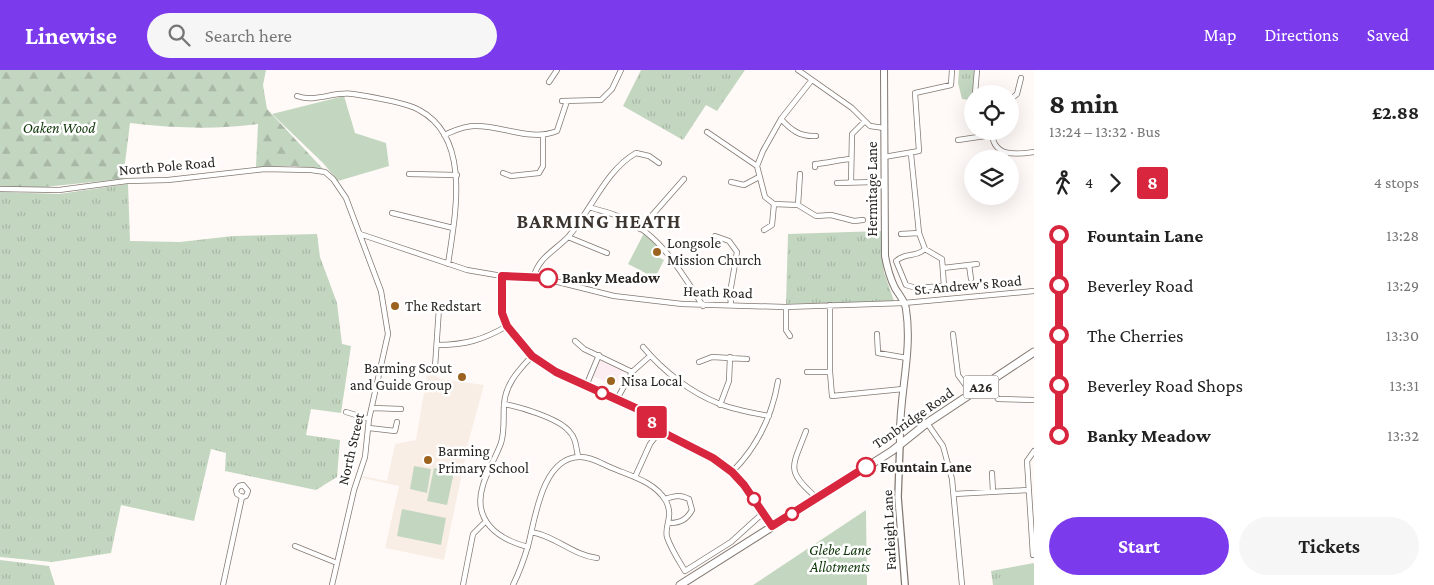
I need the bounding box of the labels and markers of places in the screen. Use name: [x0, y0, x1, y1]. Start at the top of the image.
place label: Longsole Mission Church: [667, 235, 761, 268]
marker: Longsole Mission Church: [651, 246, 663, 258]
marker: Banky Meadow: [538, 268, 558, 288]
place label: Banky Meadow: [562, 270, 661, 286]
place label: The Redstart: [405, 298, 482, 314]
marker: The Redstart: [389, 300, 401, 312]
place label: Barming Scout and Guide Group: [350, 360, 453, 394]
marker: Barming Scout and Guide Group: [456, 371, 468, 383]
place label: Nisa Local: [621, 373, 683, 389]
marker: Nisa Local: [605, 375, 617, 387]
unlabelled marker: [595, 386, 609, 400]
place label: Barming Primary School: [438, 443, 529, 477]
marker: Barming Primary School: [422, 454, 434, 466]
marker: Fountain Lane: [856, 457, 876, 477]
place label: Fountain Lane: [880, 459, 972, 475]
unlabelled marker: [747, 492, 761, 506]
unlabelled marker: [785, 507, 799, 521]

